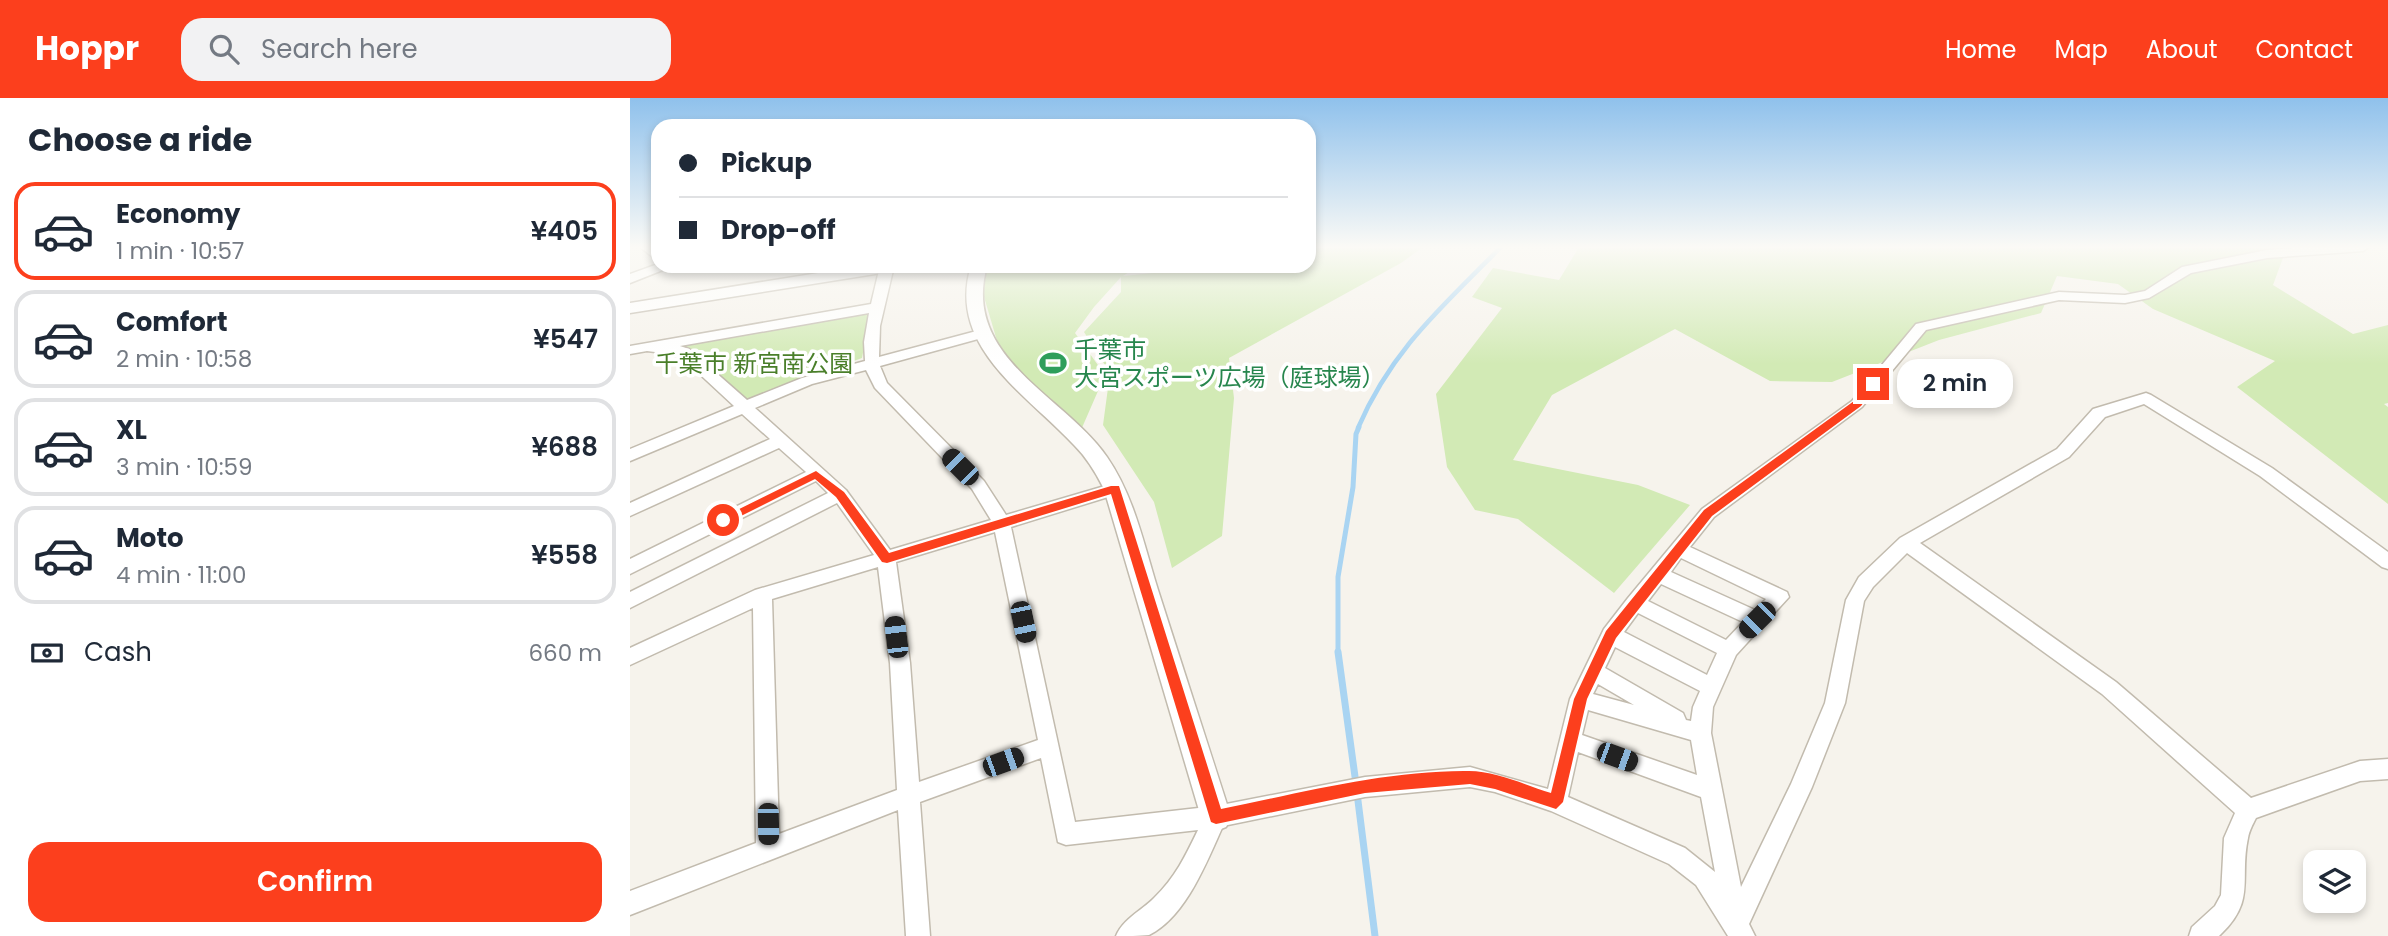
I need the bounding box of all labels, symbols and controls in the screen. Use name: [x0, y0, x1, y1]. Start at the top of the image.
search box: [181, 18, 671, 81]
text: Hoppr: [35, 25, 139, 72]
icon: search: [205, 30, 243, 68]
text: Search here: [261, 31, 418, 67]
text: Home: [1945, 33, 2017, 66]
text: Map: [2055, 33, 2108, 66]
text: About: [2146, 33, 2217, 66]
text: Contact: [2255, 33, 2353, 66]
text: Choose a ride: [28, 117, 252, 162]
text: Pickup: [721, 145, 812, 181]
text: Economy: [116, 196, 240, 232]
icon: car: [32, 200, 95, 263]
text: Drop-off: [721, 212, 836, 248]
text: ¥405: [531, 213, 598, 249]
text: 1 min · 10:57: [116, 235, 244, 267]
text: Comfort: [116, 304, 228, 340]
icon: car: [32, 308, 95, 371]
text: ¥547: [533, 321, 598, 357]
place label: 千葉市 大宮スポーツ広場（庭球場）: [1074, 333, 1386, 394]
text: 2 min · 10:58: [116, 343, 252, 375]
park label: 千葉市 新宮南公園: [655, 347, 853, 380]
sports icon: 千葉市 大宮スポーツ広場（庭球場）: [1038, 348, 1068, 378]
callout: 2 min: [1898, 360, 2013, 408]
text: 2 min: [1923, 367, 1987, 399]
route end: [1857, 368, 1889, 400]
text: XL: [116, 412, 147, 448]
icon: car: [32, 416, 95, 479]
text: ¥688: [531, 429, 598, 465]
car: [938, 445, 983, 489]
text: 3 min · 10:59: [116, 451, 253, 483]
route start: [707, 504, 739, 536]
text: Moto: [116, 520, 184, 556]
icon: car: [32, 524, 95, 587]
text: ¥558: [531, 537, 598, 573]
text: 4 min · 11:00: [116, 559, 246, 591]
car: [1735, 598, 1780, 642]
car: [1009, 599, 1038, 645]
car: [884, 615, 909, 659]
icon: cash: [28, 634, 66, 672]
text: Cash: [84, 634, 152, 670]
text: 660 m: [529, 637, 602, 669]
car: [1594, 740, 1641, 774]
car: [980, 745, 1027, 779]
car: [758, 803, 779, 845]
button: Confirm: [28, 842, 602, 922]
map controls: [2303, 850, 2366, 913]
button: layers: [2303, 850, 2366, 913]

